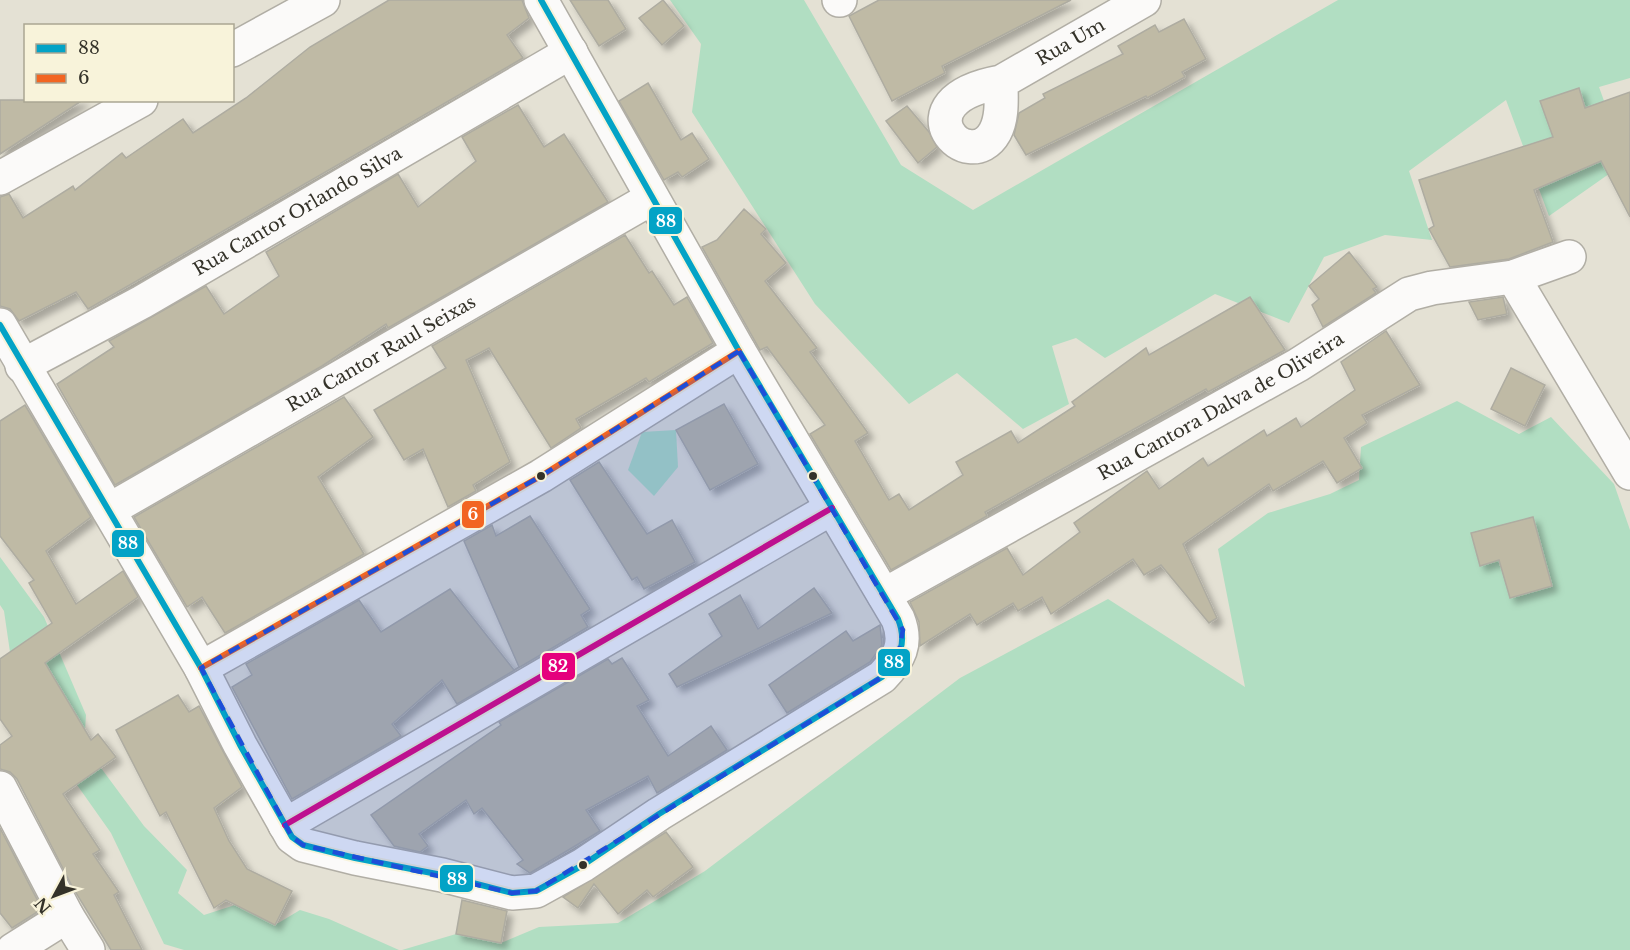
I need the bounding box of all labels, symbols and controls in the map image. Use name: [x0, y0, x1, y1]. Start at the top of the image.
street label: Rua Um: [1032, 14, 1109, 70]
legend: [24, 24, 234, 102]
text: 88: [78, 37, 100, 59]
text: 6: [78, 67, 90, 89]
street label: Rua Cantor Orlando Silva: [190, 142, 406, 281]
line badge: 88: [648, 206, 683, 235]
text: 88: [656, 211, 676, 231]
street label: Rua Cantor Raul Seixas: [283, 291, 480, 417]
street label: Rua Cantora Dalva de Oliveira: [1094, 328, 1348, 485]
unlabelled marker: [535, 470, 547, 482]
unlabelled marker: [807, 470, 819, 482]
line badge: 6: [461, 500, 485, 529]
text: 6: [468, 504, 479, 524]
line badge: 88: [111, 529, 145, 558]
text: 88: [118, 533, 138, 553]
line badge: 88: [877, 648, 911, 677]
line badge: 82: [541, 652, 576, 681]
text: 88: [884, 652, 904, 672]
text: 82: [548, 656, 568, 676]
unlabelled marker: [577, 859, 589, 871]
line badge: 88: [439, 864, 474, 893]
north arrow: [24, 866, 84, 926]
text: 88: [447, 869, 467, 889]
text: N: [30, 894, 55, 918]

